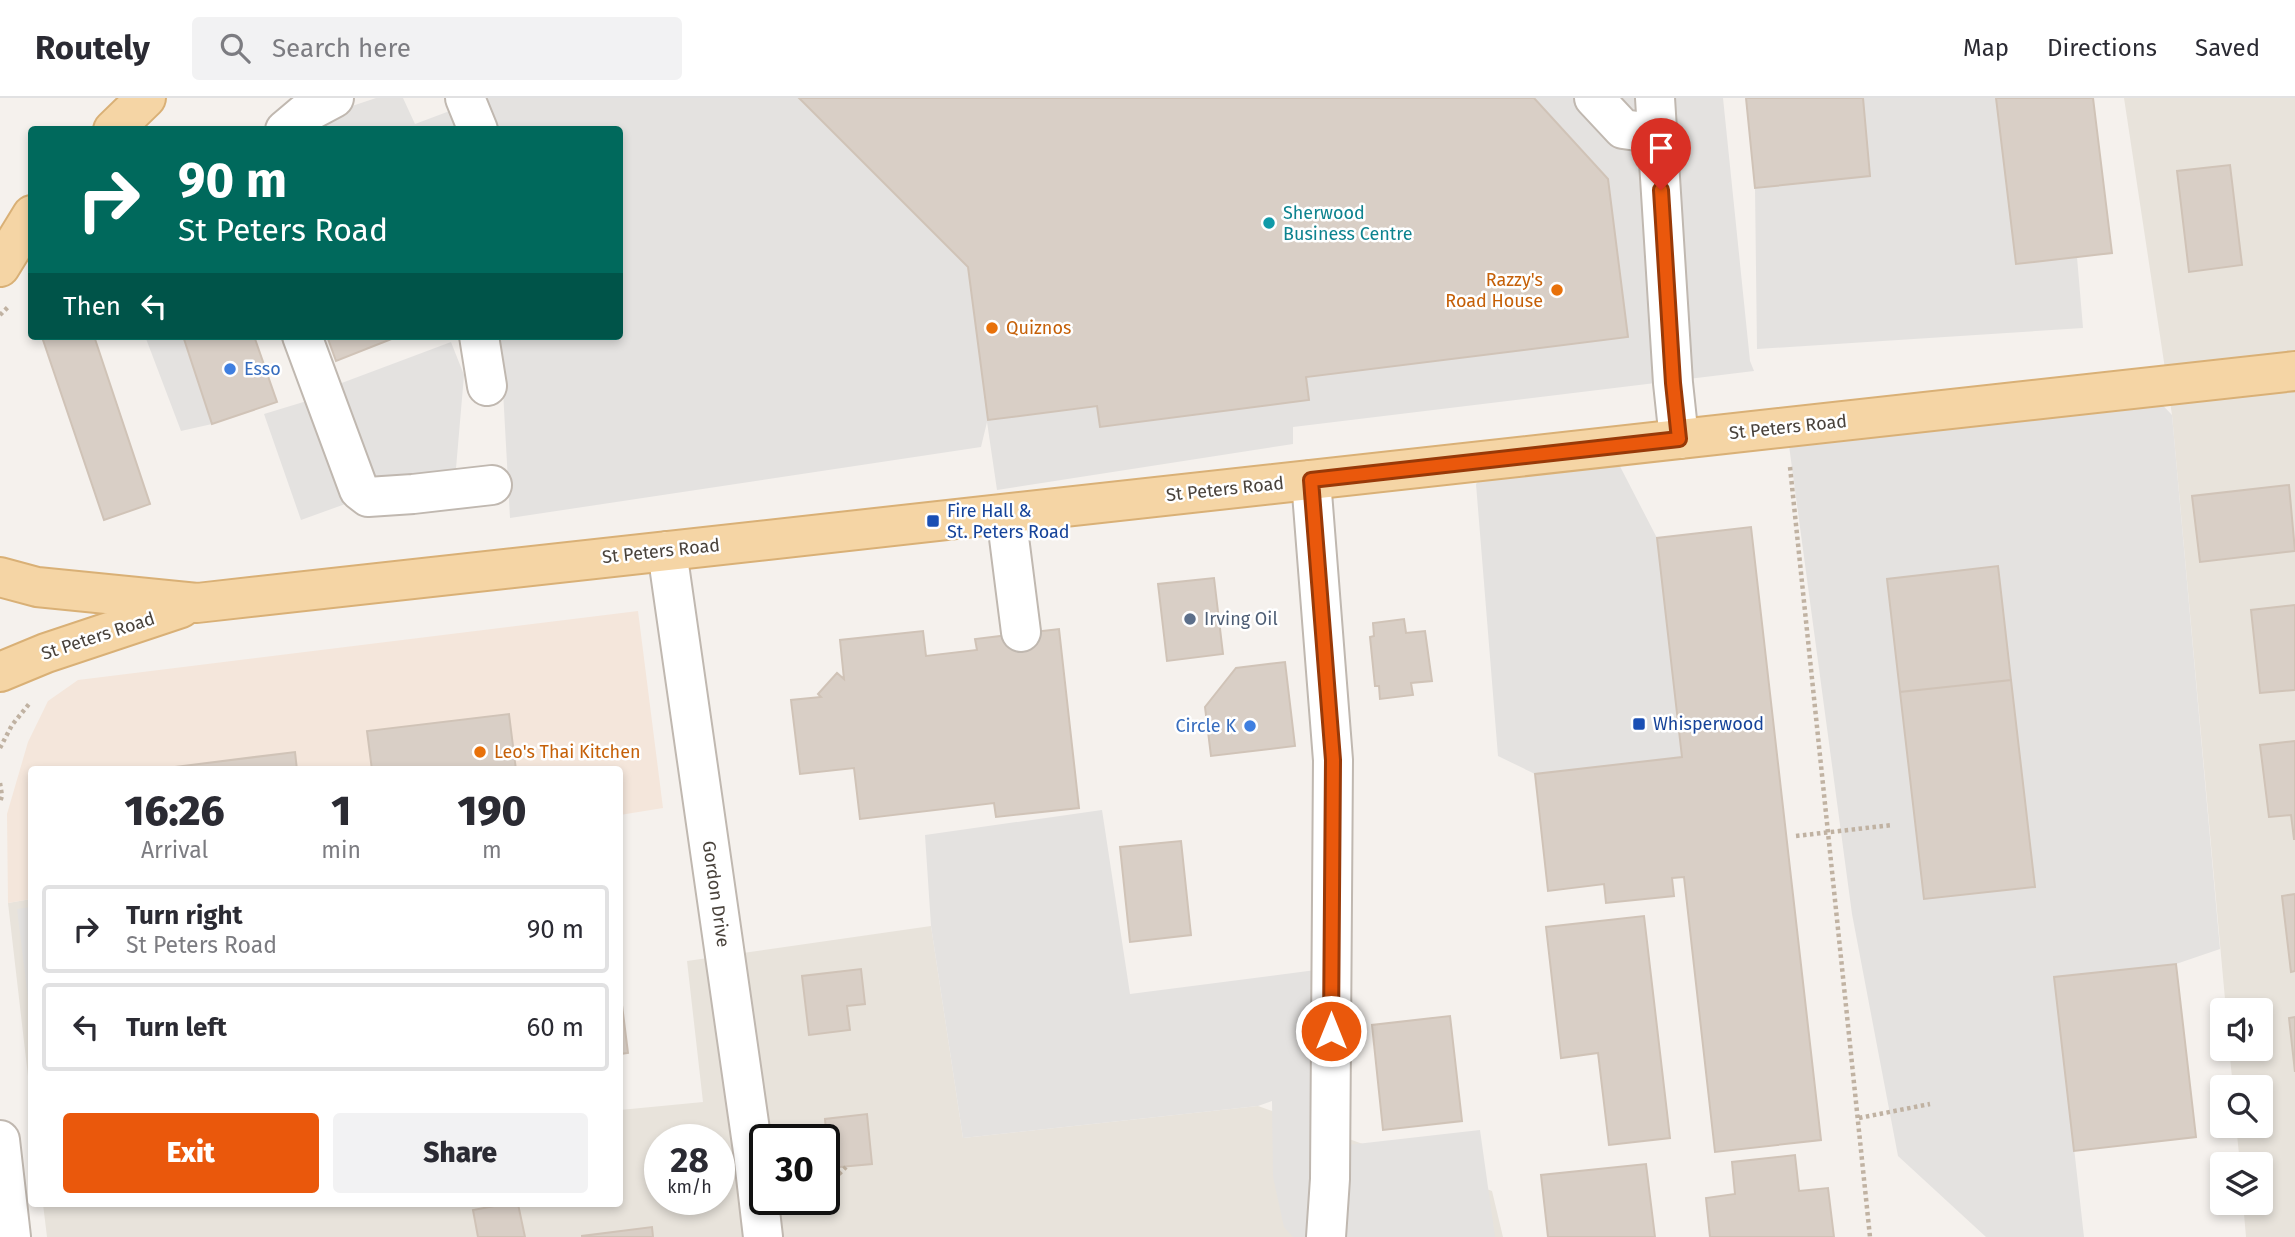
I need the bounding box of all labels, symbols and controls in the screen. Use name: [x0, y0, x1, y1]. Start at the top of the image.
search box: [192, 17, 682, 80]
text: Routely: [35, 28, 150, 68]
icon: search: [216, 29, 254, 67]
text: Search here: [272, 33, 411, 64]
text: Map: [1963, 34, 2009, 62]
text: Directions: [2047, 34, 2157, 62]
text: Saved: [2195, 34, 2260, 62]
pin: [1631, 118, 1691, 190]
icon: arrive: [1642, 129, 1680, 167]
text: 90 m: [178, 151, 287, 210]
icon: right: [63, 154, 154, 245]
place label: Sherwood Business Centre: [1283, 202, 1412, 245]
text: St Peters Road: [178, 211, 388, 249]
marker: Sherwood Business Centre: [1261, 215, 1277, 231]
place label: Razzy's Road House: [1445, 269, 1543, 312]
marker: Razzy's Road House: [1549, 282, 1565, 298]
icon: left: [135, 287, 173, 325]
text: Then: [63, 291, 121, 322]
place label: Quiznos: [1006, 317, 1071, 339]
marker: Quiznos: [984, 320, 1000, 336]
place label: Esso: [244, 358, 281, 380]
marker: Esso: [222, 361, 238, 377]
street label: St Peters Road: [1728, 410, 1848, 444]
street label: St Peters Road: [1165, 472, 1285, 506]
place label: Fire Hall & St. Peters Road: [947, 500, 1070, 543]
marker: Fire Hall & St. Peters Road: [925, 513, 941, 529]
street label: St Peters Road: [601, 534, 721, 568]
street label: St Peters Road: [38, 607, 158, 665]
place label: Irving Oil: [1204, 608, 1278, 630]
marker: Irving Oil: [1182, 611, 1198, 627]
place label: Whisperwood: [1653, 713, 1764, 735]
place label: Circle K: [1175, 715, 1236, 737]
marker: Whisperwood: [1631, 716, 1647, 732]
marker: Circle K: [1242, 718, 1258, 734]
place label: Leo's Thai Kitchen: [494, 741, 641, 763]
marker: Leo's Thai Kitchen: [472, 744, 488, 760]
text: 16:26: [125, 786, 225, 836]
text: 1: [331, 786, 351, 836]
text: 190: [458, 786, 526, 836]
text: Arrival: [141, 836, 208, 864]
text: min: [321, 836, 361, 864]
text: m: [482, 836, 502, 864]
street label: Gordon Drive: [698, 839, 734, 949]
text: Turn right: [126, 900, 243, 931]
icon: right: [67, 910, 105, 948]
text: 90 m: [527, 914, 584, 945]
text: St Peters Road: [126, 931, 277, 959]
position arrow: [1294, 994, 1368, 1068]
map controls: [2210, 998, 2273, 1215]
button: sound: [2210, 998, 2273, 1061]
icon: left: [67, 1008, 105, 1046]
text: Turn left: [126, 1012, 227, 1043]
text: 60 m: [526, 1012, 584, 1043]
button: search: [2210, 1075, 2273, 1138]
button: Exit: [63, 1113, 319, 1193]
button: Share: [333, 1113, 588, 1193]
speed limit sign: 30: [749, 1124, 840, 1215]
text: 28: [670, 1139, 709, 1181]
button: layers: [2210, 1152, 2273, 1215]
text: km/h: [667, 1176, 712, 1198]

